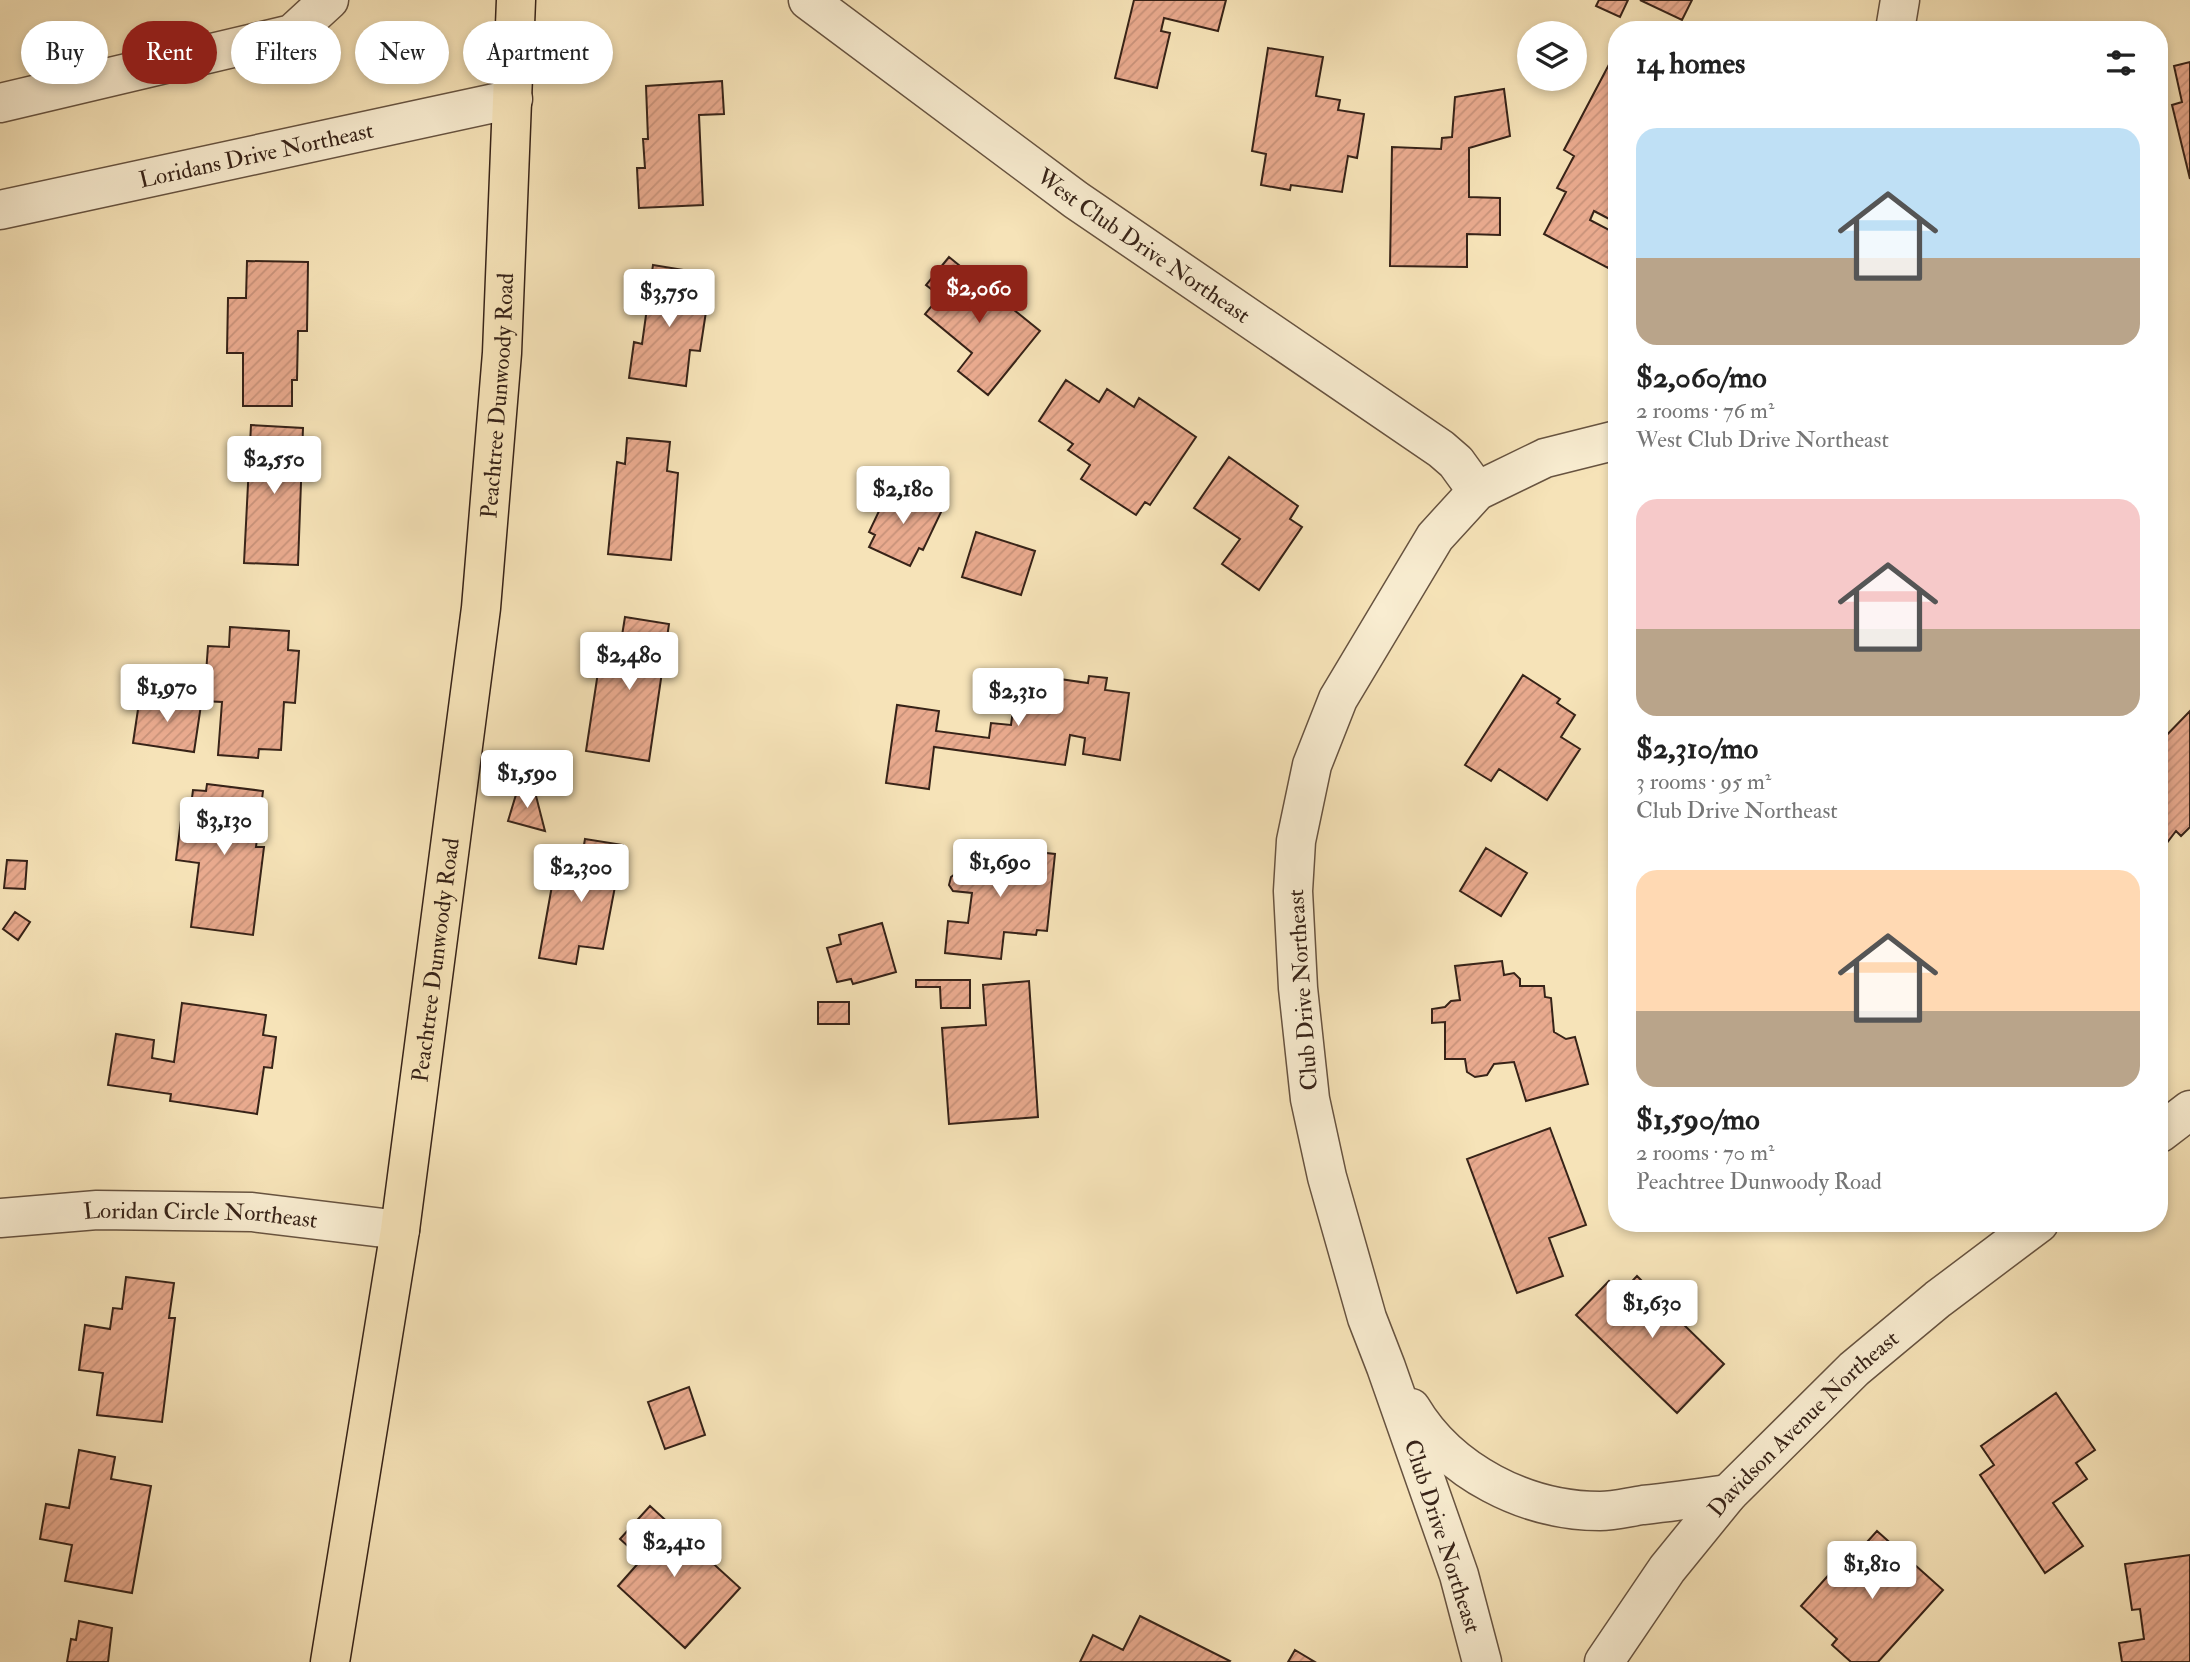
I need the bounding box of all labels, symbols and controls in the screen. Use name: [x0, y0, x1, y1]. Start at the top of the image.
chip: Buy: [21, 21, 108, 84]
chip: Rent: [122, 21, 217, 84]
chip: Filters: [231, 21, 341, 84]
chip: New: [355, 21, 449, 84]
chip: Apartment: [463, 21, 613, 84]
map controls: [1517, 21, 1587, 91]
button: layers: [1517, 21, 1587, 91]
icon: filters: [2102, 44, 2140, 82]
text: 14 homes: [1636, 45, 1745, 82]
street label: Loridans Drive Northeast: [136, 116, 376, 195]
street label: West Club Drive Northeast: [1030, 161, 1256, 330]
icon: home: [1825, 173, 1951, 299]
pin: $2,060: [922, 266, 1036, 325]
pin: $3,750: [612, 270, 726, 329]
street label: Peachtree Dunwoody Road: [474, 272, 520, 519]
text: $2,060: [946, 273, 1012, 302]
text: $3,750: [640, 277, 698, 306]
text: $2,060/mo: [1636, 359, 1767, 396]
text: 2 rooms · 76 m²: [1636, 396, 1774, 425]
text: West Club Drive Northeast: [1636, 425, 1889, 454]
pin: $2,550: [217, 436, 331, 496]
text: $2,550: [243, 444, 305, 473]
pin: $2,180: [846, 466, 960, 526]
text: $2,180: [873, 474, 933, 503]
icon: home: [1825, 544, 1951, 670]
pin: $2,480: [572, 632, 686, 692]
text: $2,480: [596, 640, 662, 669]
pin: $1,970: [110, 664, 224, 724]
pin: $2,310: [961, 668, 1075, 728]
text: $1,970: [137, 672, 197, 701]
text: $2,310: [989, 676, 1047, 705]
text: $2,310/mo: [1636, 730, 1758, 767]
pin: $1,590: [470, 750, 584, 810]
text: $1,590: [497, 758, 557, 787]
text: 3 rooms · 95 m²: [1636, 767, 1771, 796]
text: Club Drive Northeast: [1636, 796, 1838, 825]
pin: $3,130: [167, 798, 281, 857]
text: $3,130: [196, 805, 252, 834]
street label: Peachtree Dunwoody Road: [405, 836, 466, 1084]
pin: $1,690: [943, 839, 1057, 899]
pin: $2,300: [524, 844, 638, 904]
text: $1,690: [969, 847, 1031, 876]
text: $2,300: [550, 852, 612, 881]
street label: Club Drive Northeast: [1281, 888, 1324, 1092]
icon: home: [1825, 915, 1951, 1041]
text: $1,590/mo: [1636, 1101, 1760, 1138]
text: 2 rooms · 70 m²: [1636, 1138, 1775, 1167]
text: Peachtree Dunwoody Road: [1636, 1167, 1882, 1196]
street label: Loridan Circle Northeast: [82, 1196, 319, 1235]
pin: $1,630: [1595, 1280, 1709, 1340]
text: $1,630: [1623, 1288, 1681, 1317]
street label: Davidson Avenue Northeast: [1701, 1324, 1905, 1523]
street label: Club Drive Northeast: [1398, 1436, 1487, 1637]
pin: $2,410: [617, 1520, 731, 1579]
text: $2,410: [643, 1527, 705, 1556]
pin: $1,810: [1815, 1542, 1929, 1601]
text: $1,810: [1843, 1549, 1901, 1578]

